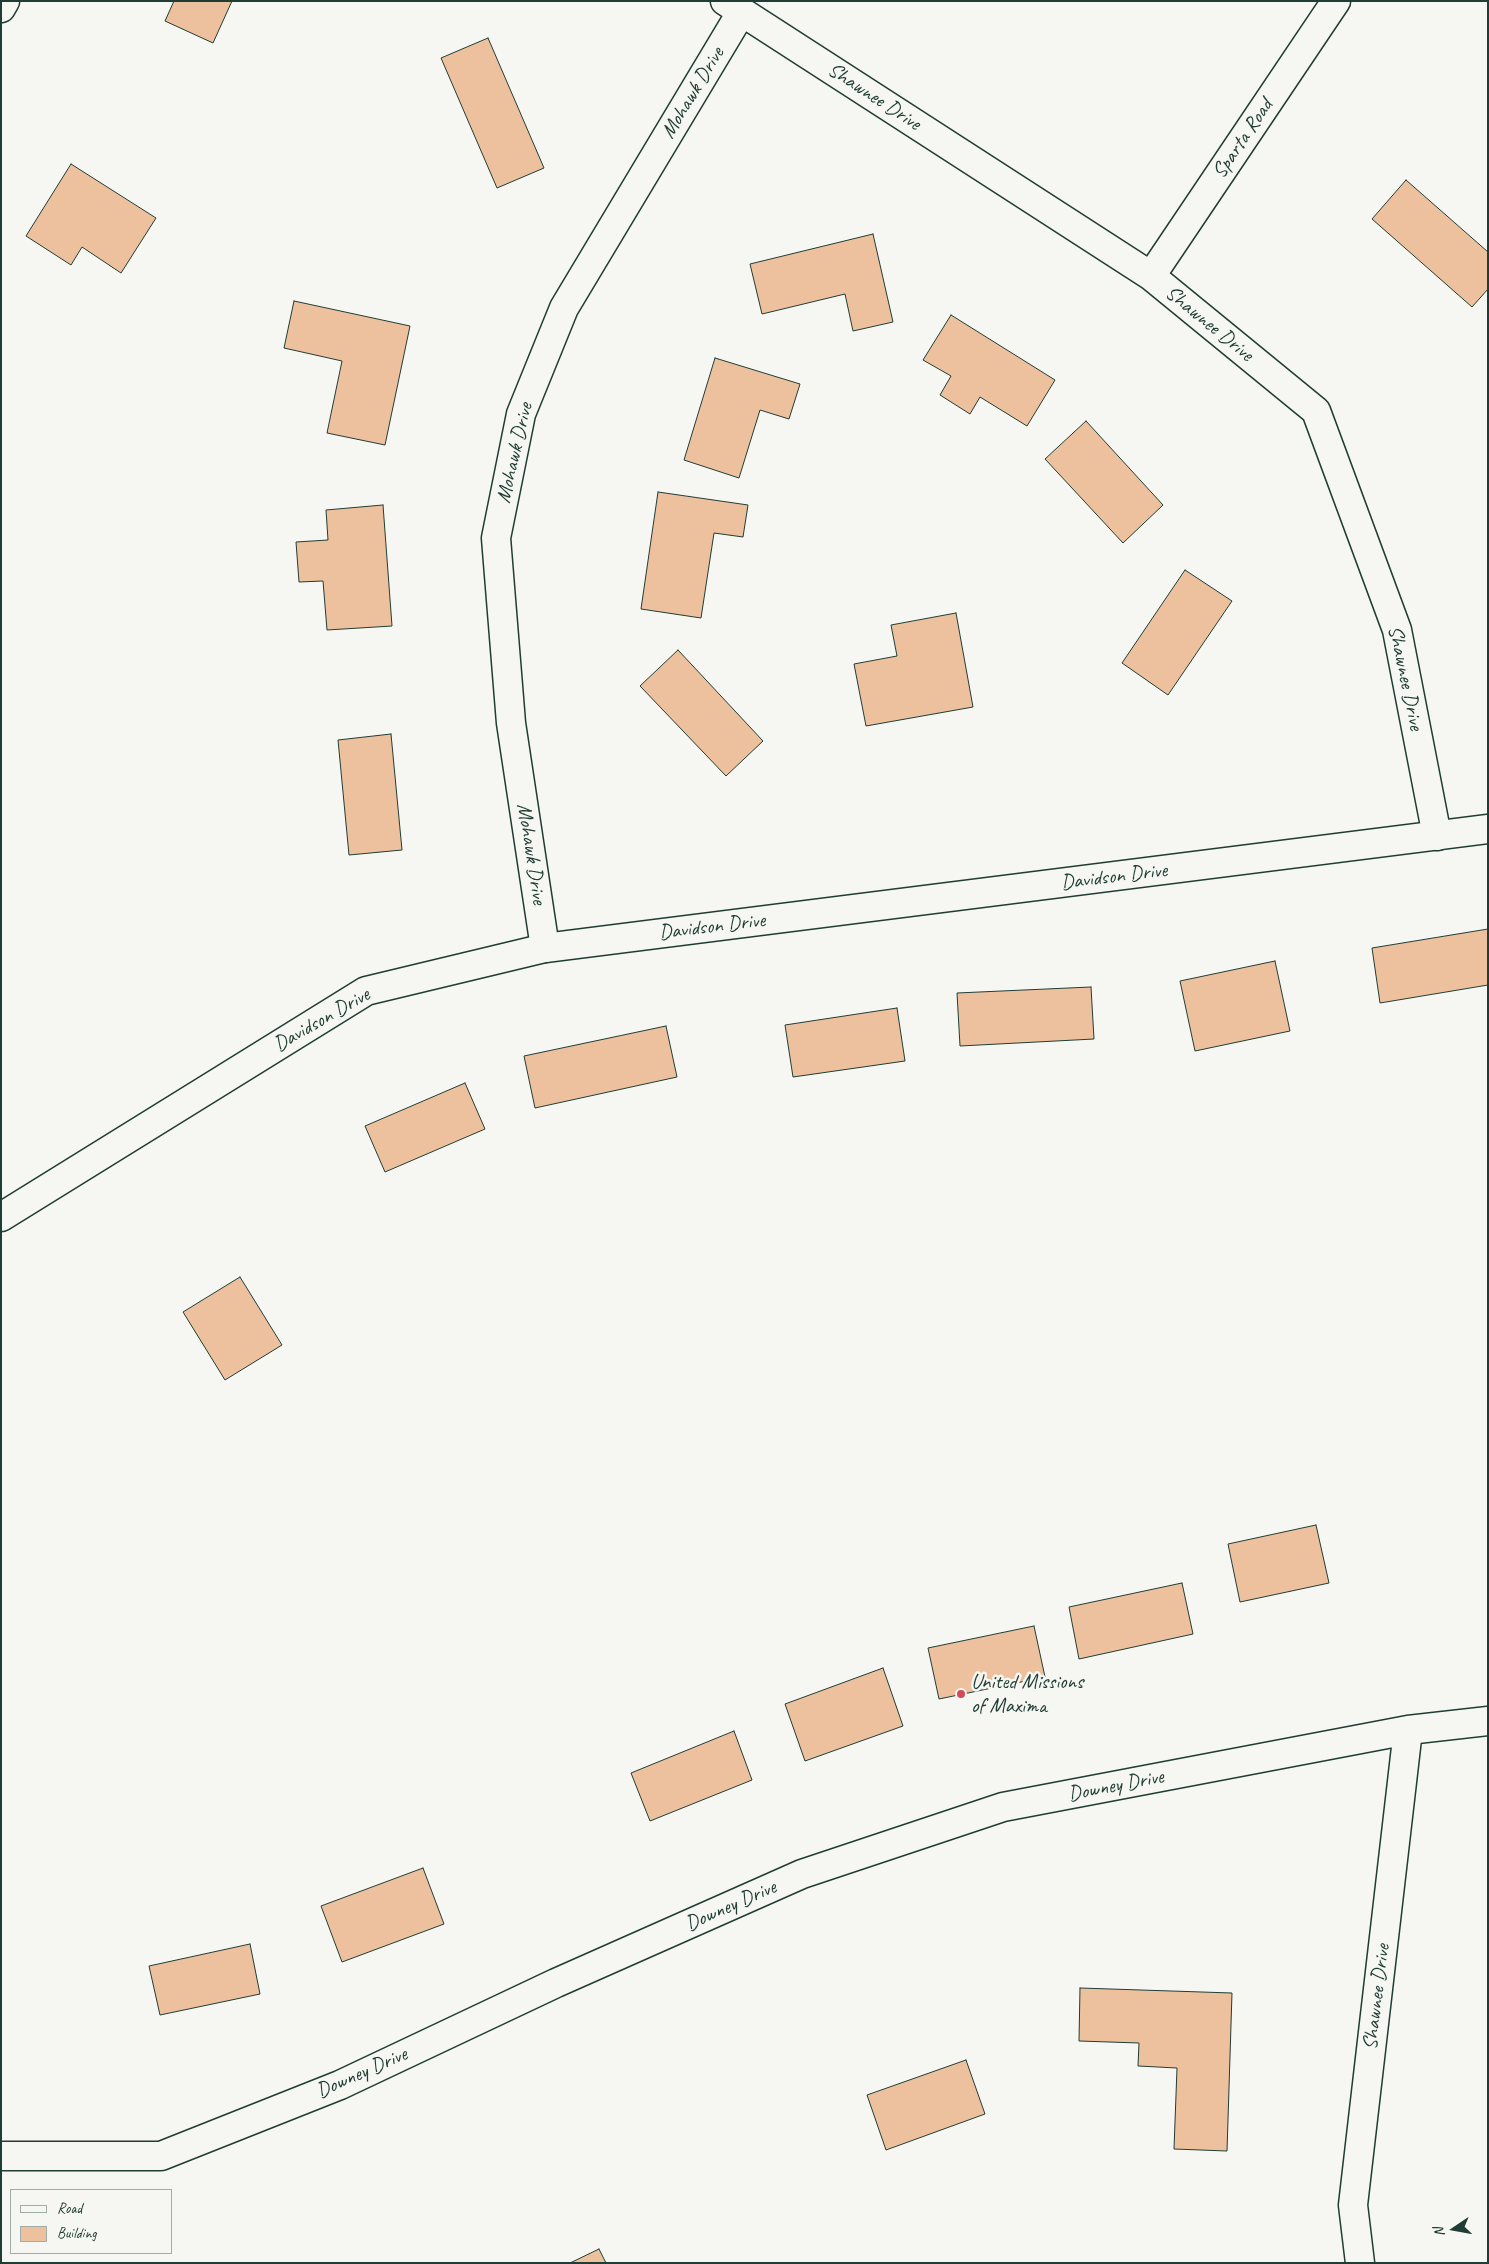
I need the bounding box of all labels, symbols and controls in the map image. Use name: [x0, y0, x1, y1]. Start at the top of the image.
street label: Mohawk Drive: [656, 43, 730, 143]
street label: Shawnee Drive: [823, 57, 925, 137]
street label: Sparta Road: [1207, 94, 1279, 184]
street label: Shawnee Drive: [1160, 281, 1258, 367]
street label: Mohawk Drive: [491, 400, 539, 506]
street label: Shawnee Drive: [1382, 623, 1428, 733]
street label: Mohawk Drive: [511, 802, 551, 906]
street label: Davidson Drive: [1059, 858, 1169, 896]
street label: Davidson Drive: [657, 908, 767, 946]
street label: Davidson Drive: [269, 982, 375, 1058]
place label: United Missions of Maxima: [971, 1669, 1083, 1719]
marker: United Missions of Maxima: [955, 1688, 967, 1700]
street label: Downey Drive: [1066, 1764, 1166, 1808]
street label: Downey Drive: [682, 1875, 780, 1937]
street label: Shawnee Drive: [1358, 1943, 1396, 2051]
street label: Downey Drive: [313, 2042, 411, 2104]
legend: [10, 2189, 172, 2254]
text: Road: [57, 2199, 82, 2218]
north arrow: [1429, 2204, 1479, 2254]
text: Building: [57, 2224, 96, 2243]
text: N: [1430, 2226, 1448, 2238]

